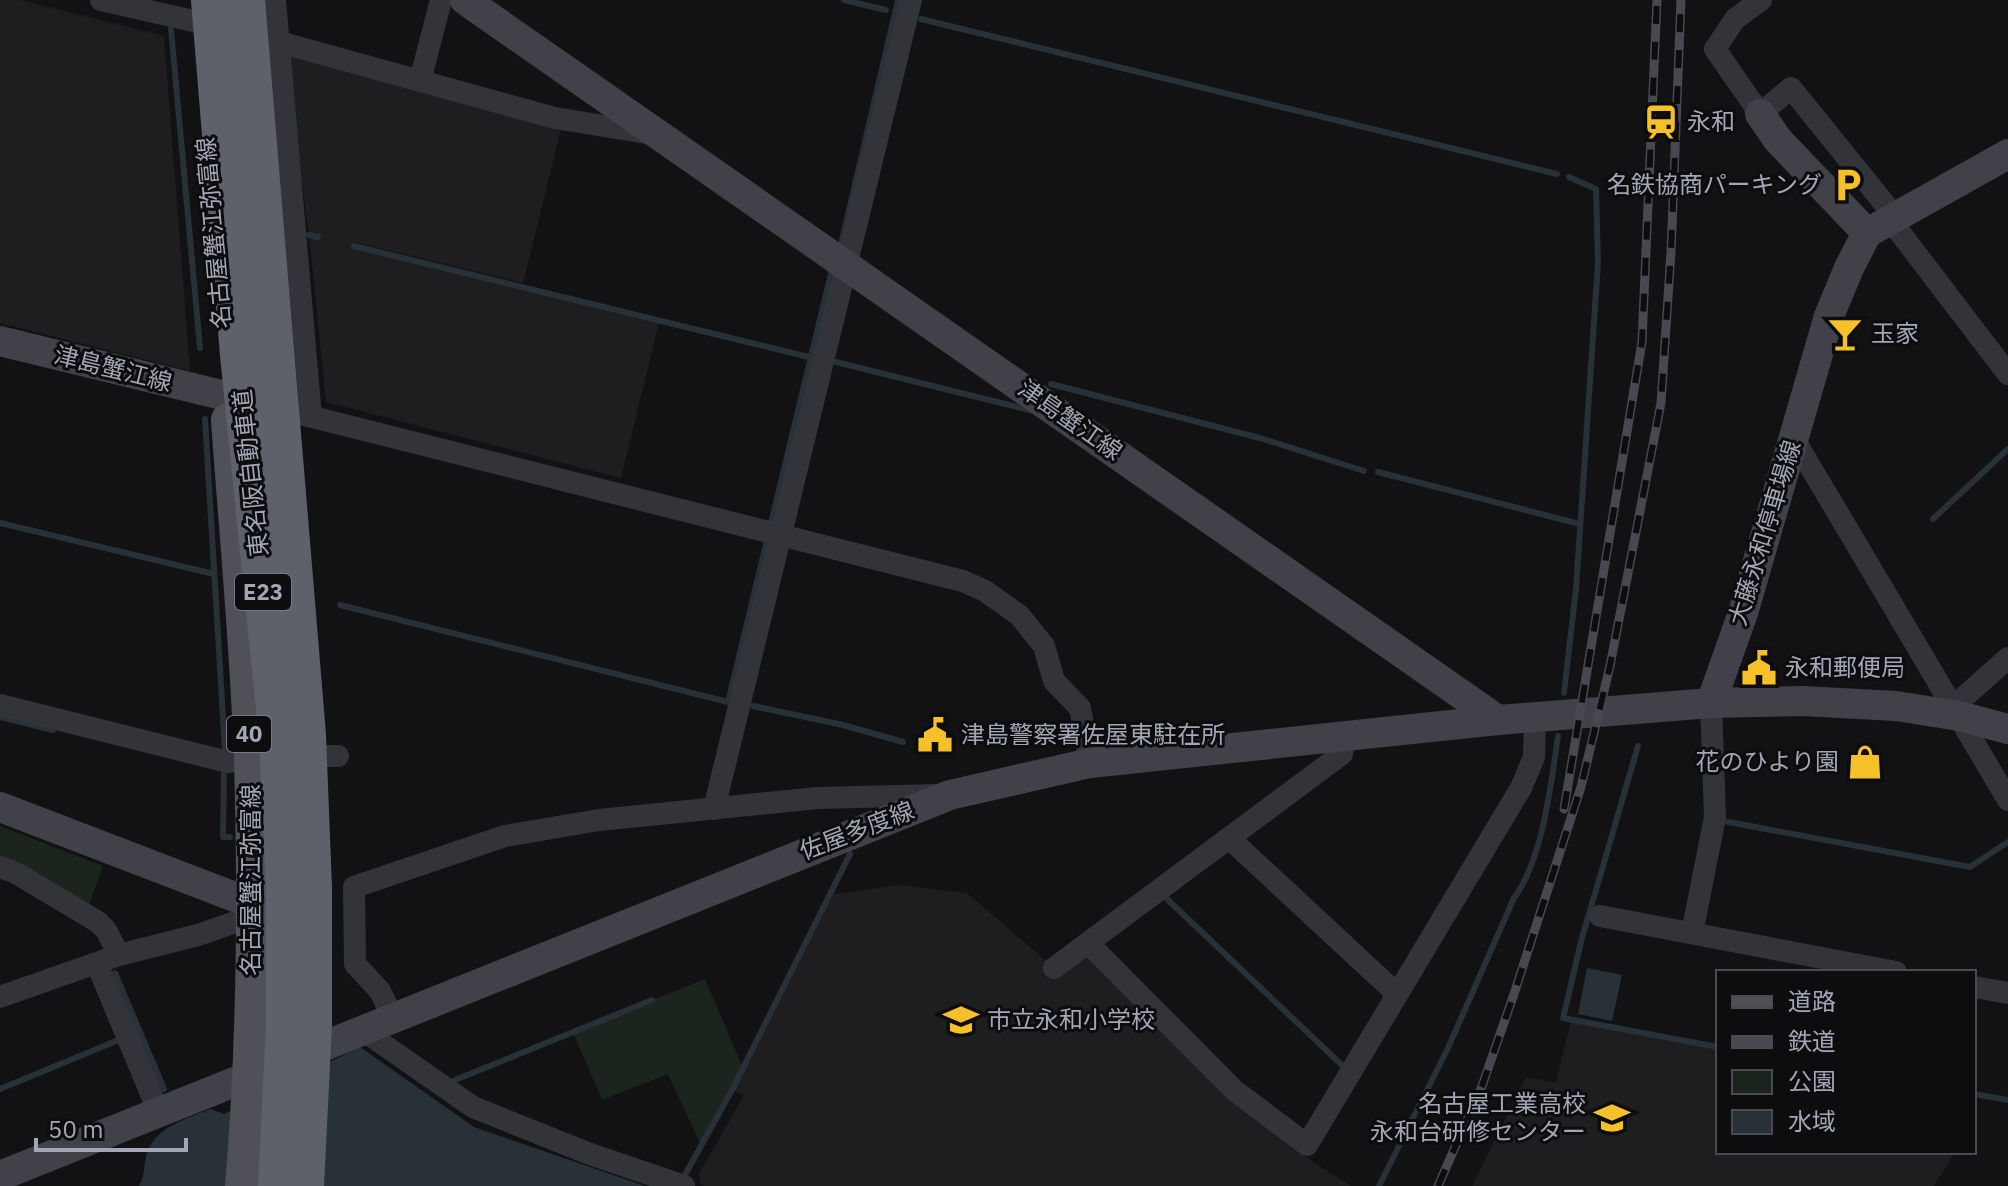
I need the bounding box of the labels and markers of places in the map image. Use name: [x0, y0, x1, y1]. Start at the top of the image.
station icon: 永和: [1642, 103, 1680, 141]
place label: 永和: [1687, 105, 1735, 137]
parking icon: 名鉄協商パーキング: [1829, 166, 1867, 204]
place label: 名鉄協商パーキング: [1607, 168, 1822, 200]
bar icon: 玉家: [1826, 315, 1864, 353]
place label: 玉家: [1871, 317, 1919, 349]
public building icon: 永和郵便局: [1740, 649, 1778, 687]
place label: 永和郵便局: [1785, 651, 1905, 683]
public building icon: 津島警察署佐屋東駐在所: [916, 716, 954, 754]
place label: 津島警察署佐屋東駐在所: [961, 718, 1225, 750]
shop icon: 花のひより園: [1846, 743, 1884, 781]
place label: 花のひより園: [1695, 745, 1839, 777]
school or university icon: 市立永和小学校: [942, 1001, 980, 1039]
place label: 市立永和小学校: [987, 1003, 1155, 1035]
place label: 名古屋工業高校 永和台研修センター: [1370, 1087, 1586, 1147]
school or university icon: 名古屋工業高校 永和台研修センター: [1593, 1099, 1631, 1137]

